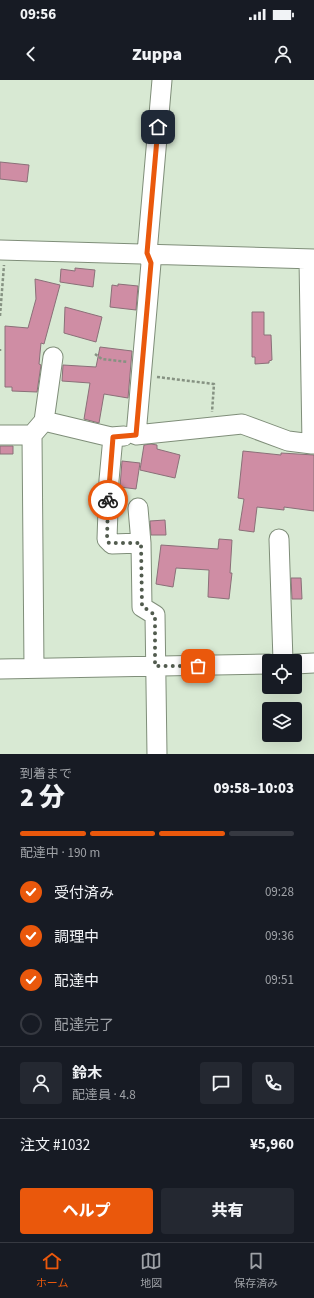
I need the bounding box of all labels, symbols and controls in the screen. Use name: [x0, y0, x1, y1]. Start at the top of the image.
text: 09:56: [20, 4, 56, 25]
text: Zuppa: [132, 42, 182, 67]
icon: back: [20, 43, 42, 65]
icon: person: [272, 43, 294, 65]
pin: [141, 110, 175, 144]
icon: home: [147, 116, 169, 138]
courier: [88, 480, 128, 520]
icon: bike: [97, 489, 119, 511]
pin: [181, 649, 215, 683]
map controls: [262, 654, 302, 742]
button: locate: [262, 654, 302, 694]
icon: bag: [187, 655, 209, 677]
button: layers: [262, 702, 302, 742]
text: 到着まで: [20, 765, 72, 783]
text: 09:58–10:03: [213, 778, 294, 799]
text: 2 分: [20, 779, 65, 816]
text: 配達中 · 190 m: [20, 844, 100, 862]
icon: check: [20, 881, 42, 903]
text: 受付済み: [54, 883, 114, 904]
text: 09:28: [265, 883, 294, 901]
icon: check: [20, 925, 42, 947]
text: 調理中: [54, 927, 99, 948]
text: 09:36: [265, 927, 294, 945]
icon: check: [20, 969, 42, 991]
text: 配達中: [54, 971, 99, 992]
text: 09:51: [265, 971, 294, 989]
text: 配達完了: [54, 1015, 114, 1036]
button: person: [20, 1062, 62, 1104]
button: chat: [200, 1062, 242, 1104]
button: phone: [252, 1062, 294, 1104]
text: 鈴木: [72, 1063, 102, 1084]
text: 配達員 · 4.8: [72, 1086, 136, 1104]
text: ¥5,960: [250, 1134, 294, 1155]
text: 注文 #1032: [20, 1135, 90, 1156]
button: ヘルプ: [20, 1188, 153, 1234]
button: 共有: [161, 1188, 294, 1234]
tab: ホーム: [36, 1250, 69, 1291]
tab: 地図: [140, 1250, 162, 1291]
tab: 保存済み: [234, 1250, 278, 1291]

